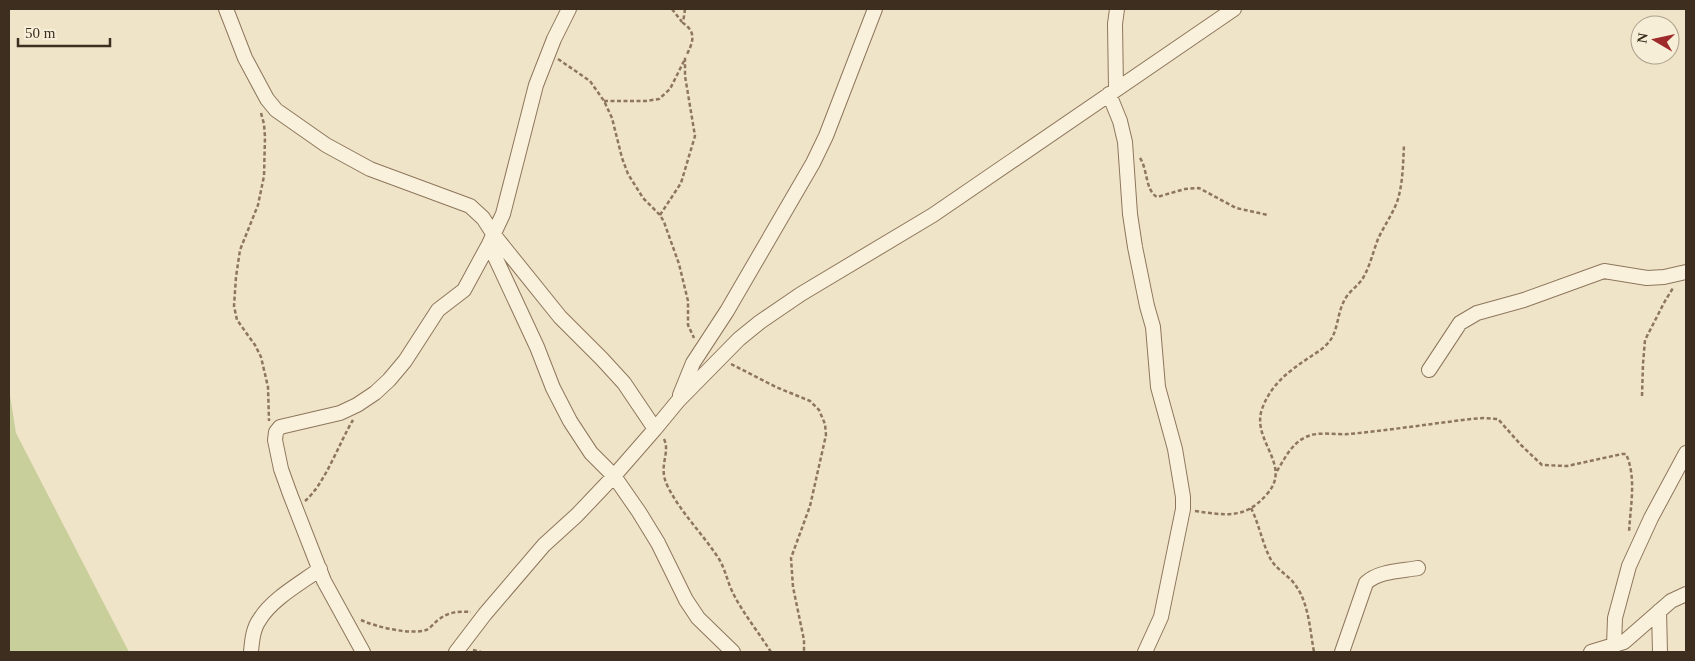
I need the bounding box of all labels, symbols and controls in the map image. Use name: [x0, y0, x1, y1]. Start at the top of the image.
scale bar: [18, 15, 110, 47]
north arrow: [1630, 15, 1680, 65]
text: 50 m: [25, 25, 56, 41]
text: N: [1634, 32, 1651, 44]

